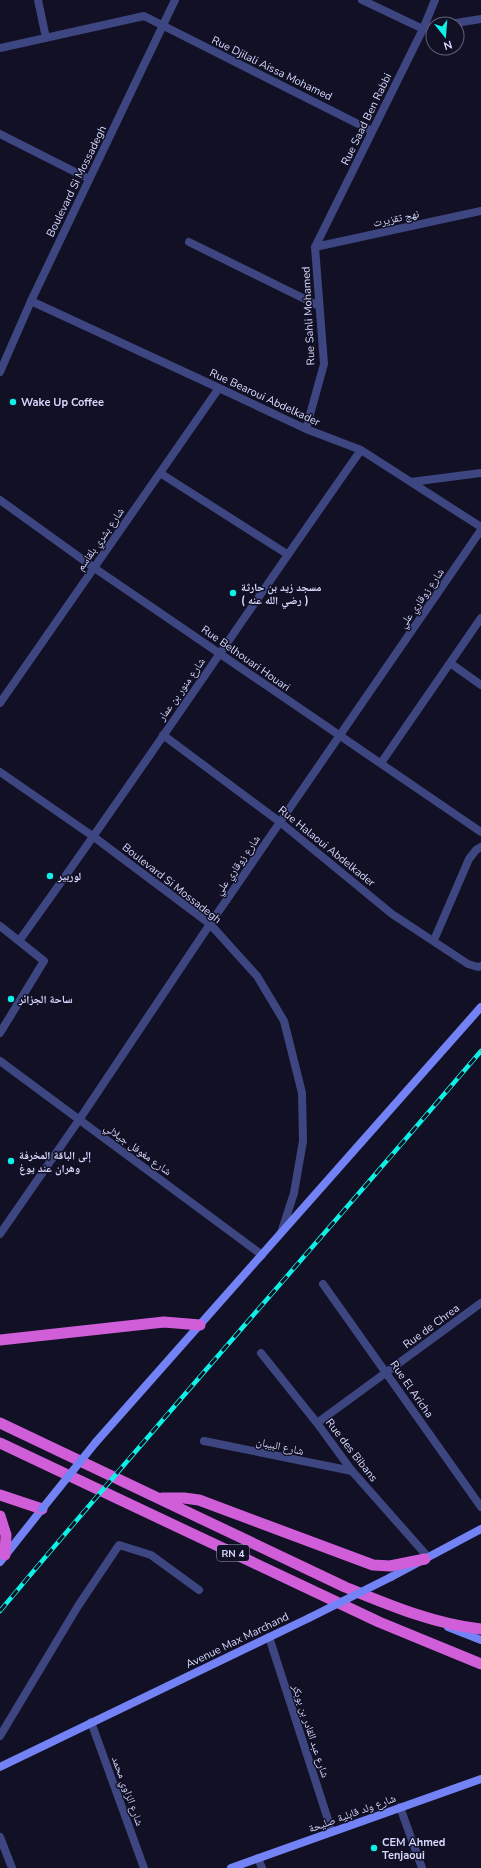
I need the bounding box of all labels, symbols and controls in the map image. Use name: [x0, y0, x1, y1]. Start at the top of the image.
north arrow: [425, 16, 465, 56]
street label: Rue Djilali Aissa Mohamed: [209, 33, 335, 104]
text: N: [442, 37, 454, 53]
street label: Rue Saad Ben Rabbi: [338, 71, 395, 168]
street label: Boulevard Si Mossadegh: [43, 123, 110, 239]
street label: نهج تقزيرت: [372, 206, 420, 231]
street label: Rue Sahli Mohamed: [298, 266, 319, 366]
street label: Rue Bearoui Abdelkader: [207, 365, 323, 430]
place label: Wake Up Coffee: [21, 395, 104, 410]
marker: Wake Up Coffee: [8, 397, 18, 407]
street label: شارع بشري بلقاسم: [73, 505, 128, 574]
street label: شارع زوقاري علي: [395, 565, 448, 632]
place label: مسجد زيد بن حارثة ( رضي الله عنه ): [241, 580, 322, 609]
marker: مسجد زيد بن حارثة ( رضي الله عنه ): [228, 588, 238, 598]
street label: Rue Belhouari Houari: [198, 622, 293, 695]
street label: شارع منور بن عمار: [154, 655, 209, 725]
street label: Rue Halaoui Abdelkader: [275, 803, 378, 890]
street label: شارع زوقاري علي: [211, 832, 264, 899]
street label: Boulevard Si Mossadegh: [119, 840, 224, 927]
place label: لوربير: [57, 869, 81, 884]
marker: لوربير: [45, 871, 55, 881]
place label: ساحة الجزائر: [18, 992, 73, 1007]
marker: ساحة الجزائر: [6, 994, 16, 1004]
street label: شارع مغوفل جيلالي: [100, 1120, 174, 1180]
place label: إلى الباقة المخرفة وهران عند يوغ: [19, 1148, 91, 1176]
marker: إلى الباقة المخرفة وهران عند يوغ: [6, 1156, 16, 1166]
street label: Rue de Chrea: [400, 1301, 463, 1352]
street label: Rue El Aricha: [386, 1358, 437, 1421]
street label: Rue des Bibans: [322, 1416, 381, 1485]
street label: شارع البيبان: [255, 1434, 305, 1459]
road number: RN 4: [217, 1545, 249, 1561]
street label: Avenue Max Marchand: [183, 1609, 291, 1672]
street label: شارع عبد القادر بن بوبكر: [288, 1682, 333, 1780]
street label: شارع الزاوي محمد: [107, 1754, 147, 1828]
street label: شارع ولد قابلية صليحة: [306, 1791, 398, 1836]
place label: CEM Ahmed Tenjaoui: [382, 1835, 445, 1863]
marker: CEM Ahmed Tenjaoui: [369, 1843, 379, 1853]

